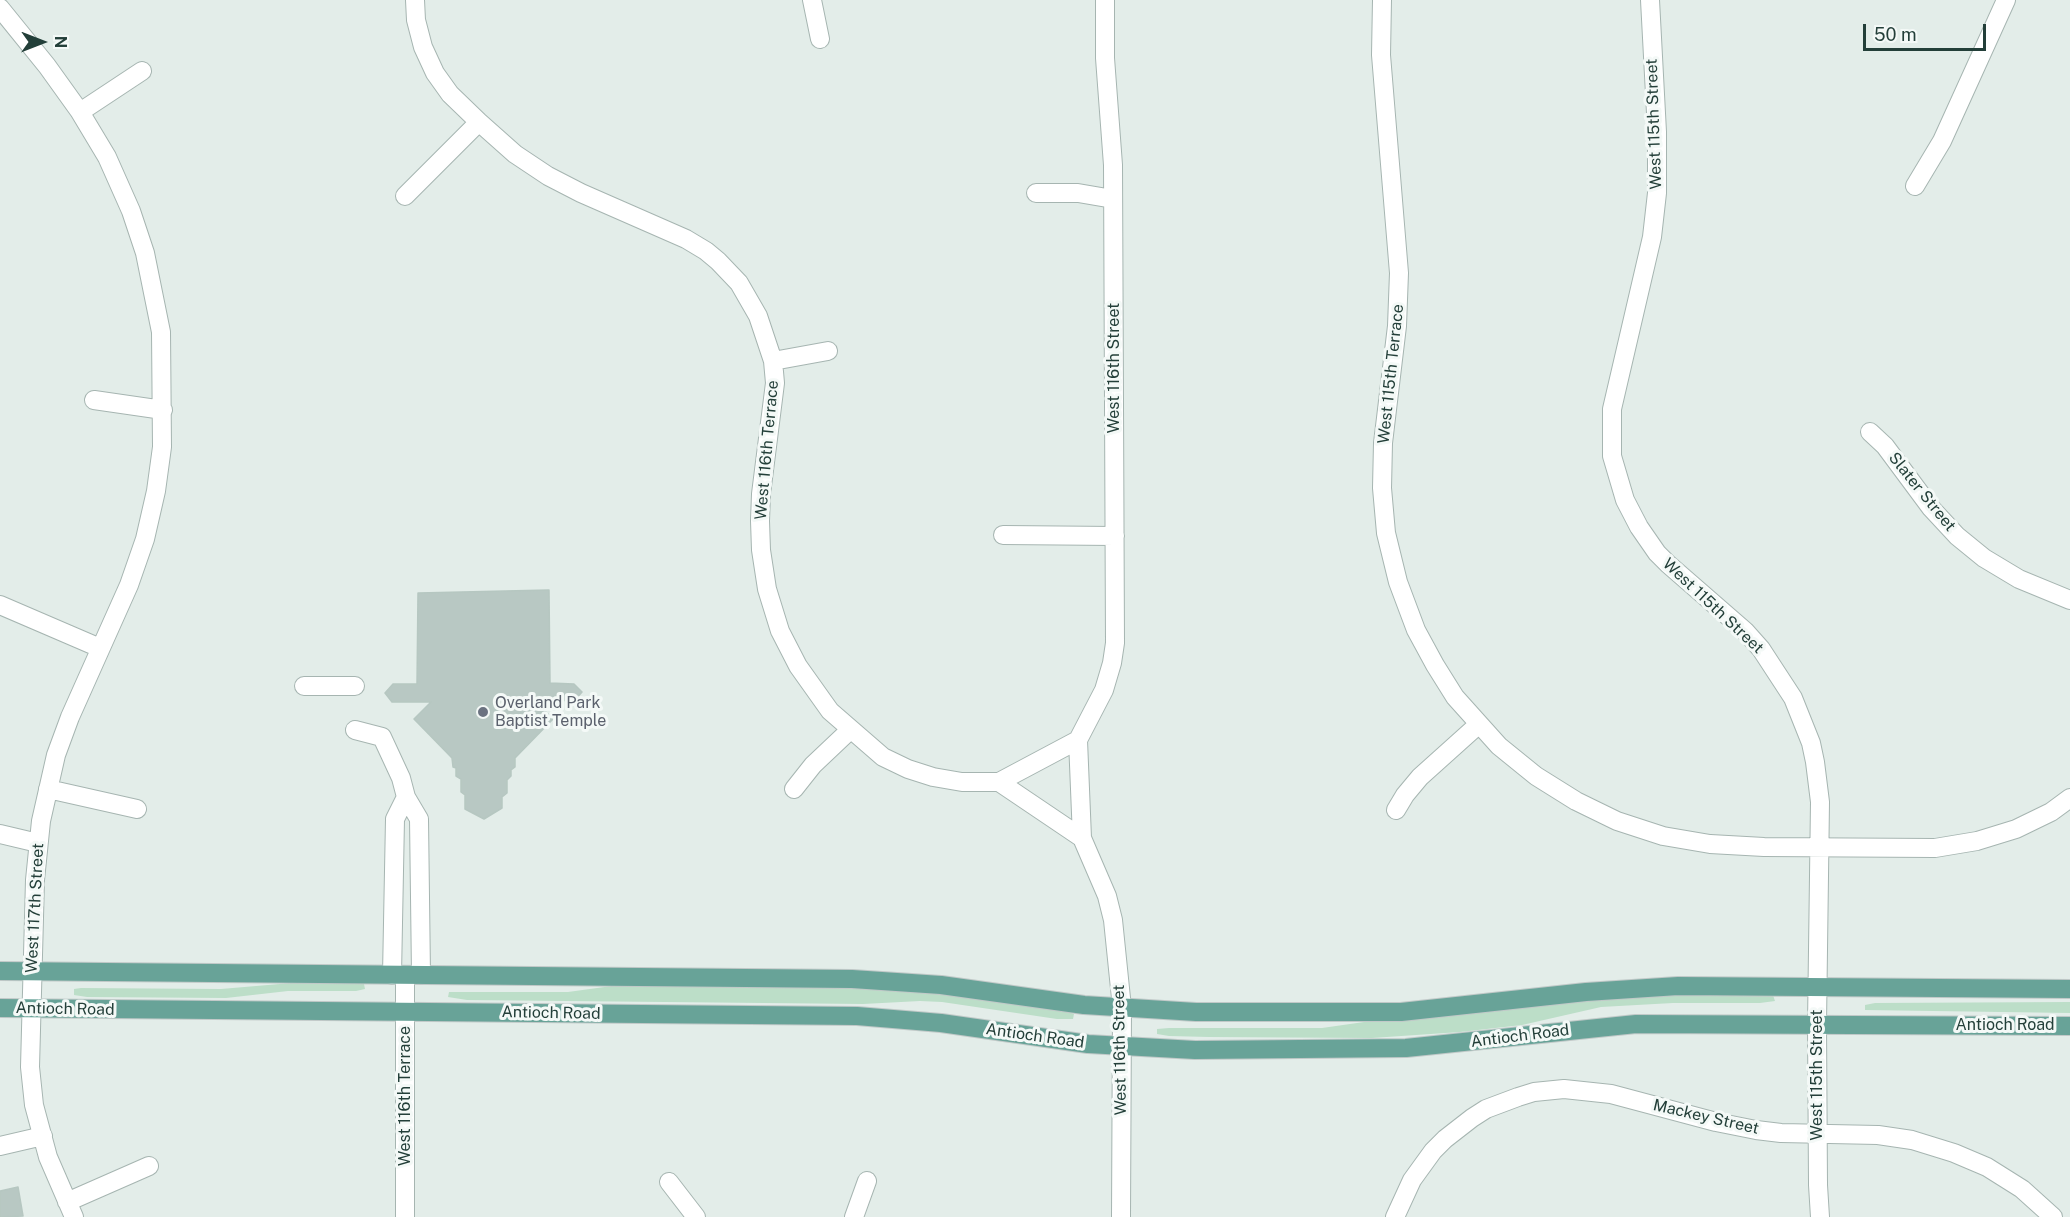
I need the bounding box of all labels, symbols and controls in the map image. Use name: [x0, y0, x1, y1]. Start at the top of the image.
north arrow: [12, 12, 72, 72]
scale bar: [1866, 12, 1989, 50]
text: 50 m: [1874, 24, 1917, 45]
text: N: [51, 36, 70, 48]
street label: West 115th Street: [1642, 58, 1666, 190]
street label: West 116th Street: [1104, 303, 1124, 433]
street label: West 115th Terrace: [1374, 303, 1408, 445]
street label: West 116th Terrace: [751, 379, 783, 521]
street label: Slater Street: [1884, 449, 1960, 535]
street label: West 115th Street: [1659, 554, 1767, 658]
place label: Overland Park Baptist Temple: [495, 693, 606, 731]
marker: Overland Park Baptist Temple: [476, 705, 490, 719]
street label: West 117th Street: [22, 842, 48, 974]
street label: West 116th Street: [1109, 985, 1131, 1115]
street label: Antioch Road: [15, 999, 115, 1019]
street label: Antioch Road: [501, 1003, 601, 1023]
street label: West 115th Street: [1807, 1010, 1827, 1140]
street label: Antioch Road: [1955, 1015, 2055, 1035]
street label: Antioch Road: [985, 1020, 1085, 1052]
street label: Antioch Road: [1470, 1020, 1570, 1052]
street label: West 116th Terrace: [395, 1026, 415, 1166]
street label: Mackey Street: [1651, 1095, 1761, 1139]

